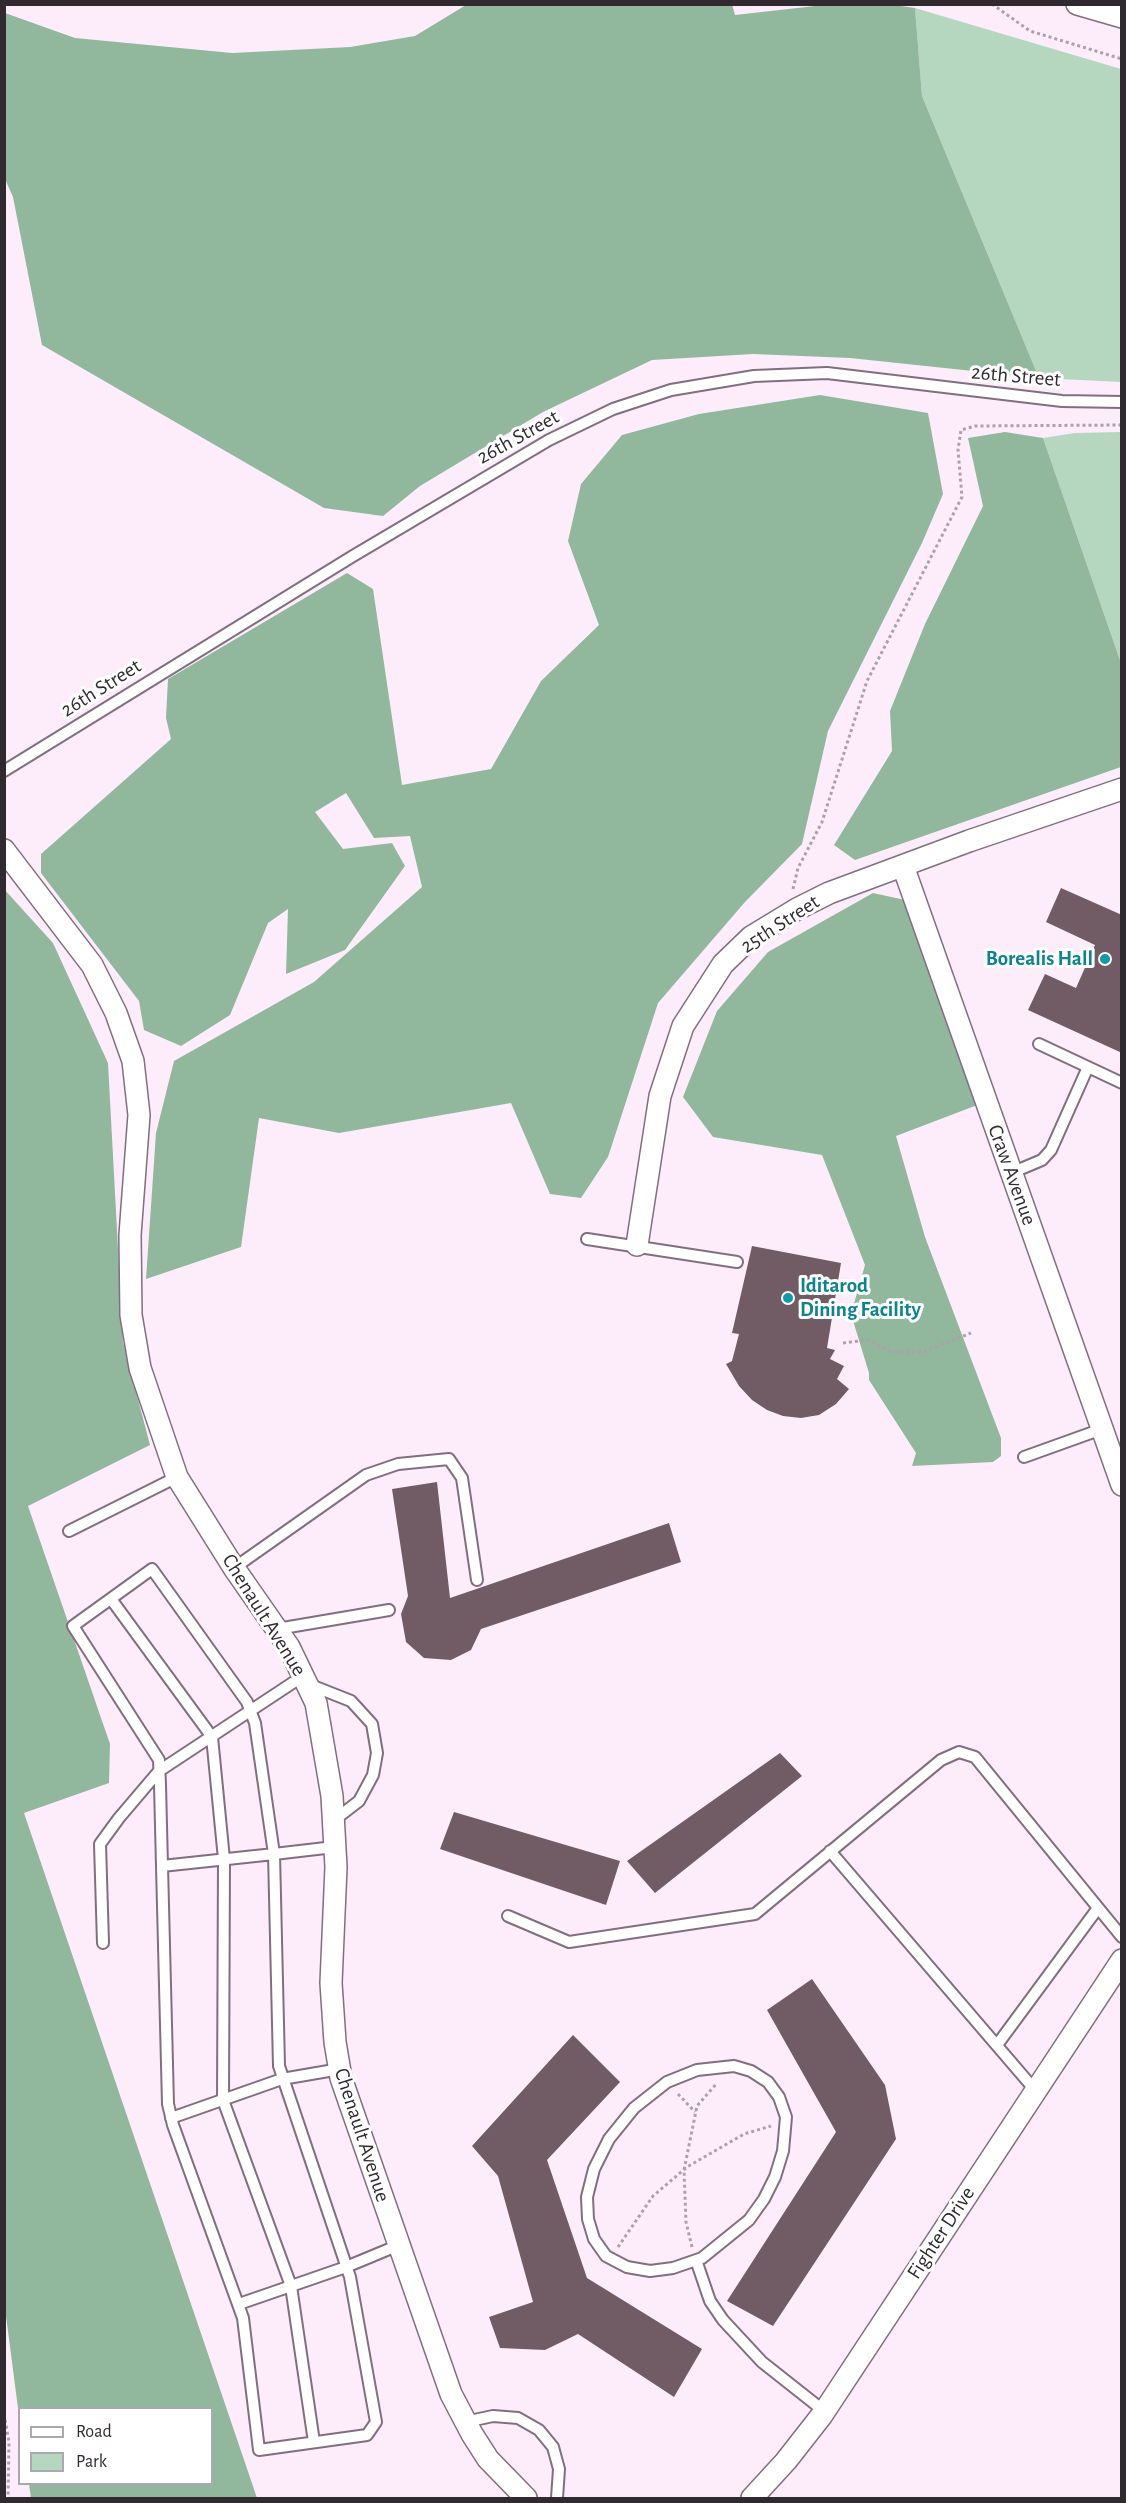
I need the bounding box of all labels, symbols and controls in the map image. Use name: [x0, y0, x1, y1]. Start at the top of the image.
street label: 26th Street: [970, 360, 1062, 392]
street label: 26th Street: [473, 404, 563, 470]
street label: 26th Street: [56, 653, 146, 723]
street label: 25th Street: [736, 889, 824, 959]
place label: Borealis Hall: [986, 946, 1093, 972]
marker: Borealis Hall: [1098, 952, 1112, 966]
street label: Craw Avenue: [982, 1121, 1042, 1229]
place label: Iditarod Dining Facility: [800, 1273, 921, 1323]
marker: Iditarod Dining Facility: [781, 1291, 795, 1305]
street label: Chenault Avenue: [216, 1549, 312, 1681]
street label: Chenault Avenue: [328, 2065, 396, 2205]
street label: Fighter Drive: [902, 2182, 980, 2284]
legend: [18, 2407, 213, 2485]
text: Road: [76, 2423, 112, 2441]
text: Park: [76, 2453, 107, 2471]

